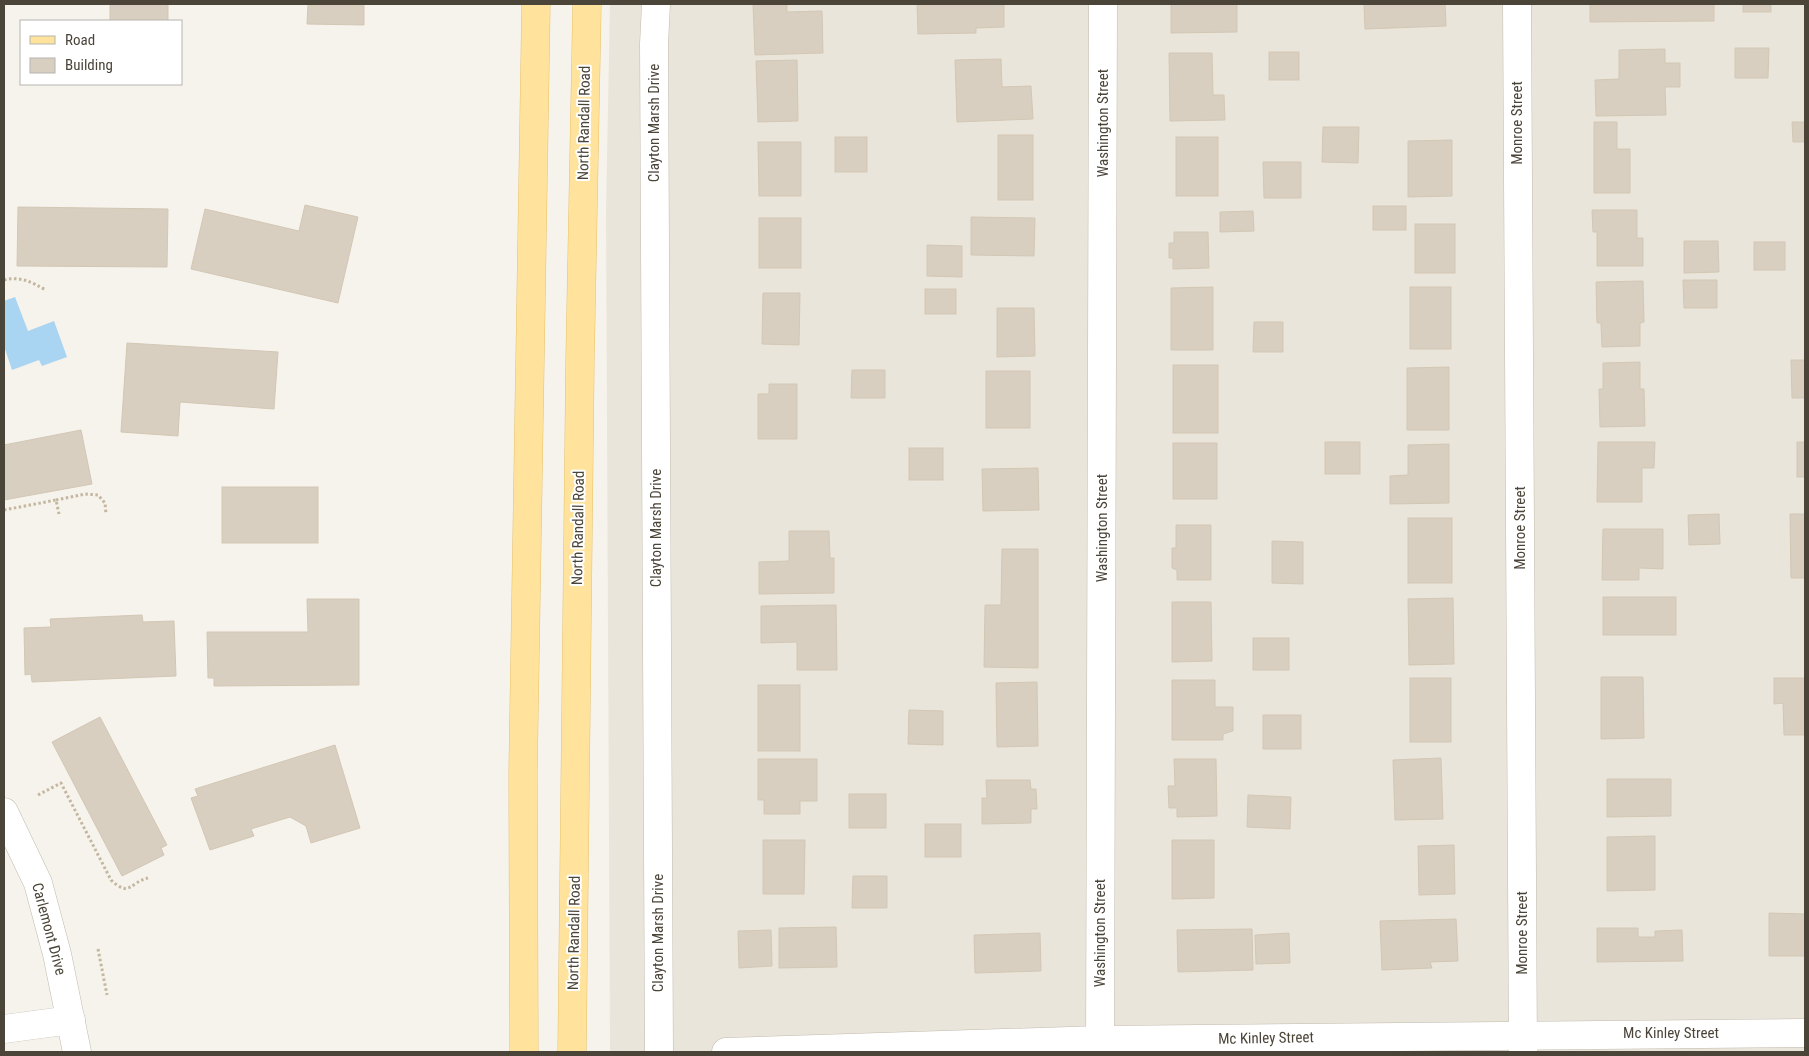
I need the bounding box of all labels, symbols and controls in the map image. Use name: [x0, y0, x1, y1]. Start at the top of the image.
legend: [20, 20, 182, 85]
text: Road: [65, 31, 95, 49]
text: Building: [65, 56, 113, 74]
street label: Clayton Marsh Drive: [645, 64, 663, 182]
street label: North Randall Road: [574, 66, 594, 180]
street label: Washington Street: [1094, 69, 1112, 177]
street label: Monroe Street: [1508, 81, 1526, 165]
street label: Clayton Marsh Drive: [647, 469, 665, 587]
street label: North Randall Road: [568, 471, 588, 585]
street label: Washington Street: [1093, 474, 1111, 582]
street label: Monroe Street: [1511, 486, 1529, 570]
street label: Clayton Marsh Drive: [649, 874, 667, 992]
street label: North Randall Road: [564, 876, 584, 990]
street label: Washington Street: [1091, 879, 1109, 987]
street label: Carlemont Drive: [28, 881, 70, 977]
street label: Monroe Street: [1513, 891, 1531, 975]
street label: Mc Kinley Street: [1623, 1024, 1719, 1042]
street label: Mc Kinley Street: [1218, 1028, 1314, 1048]

